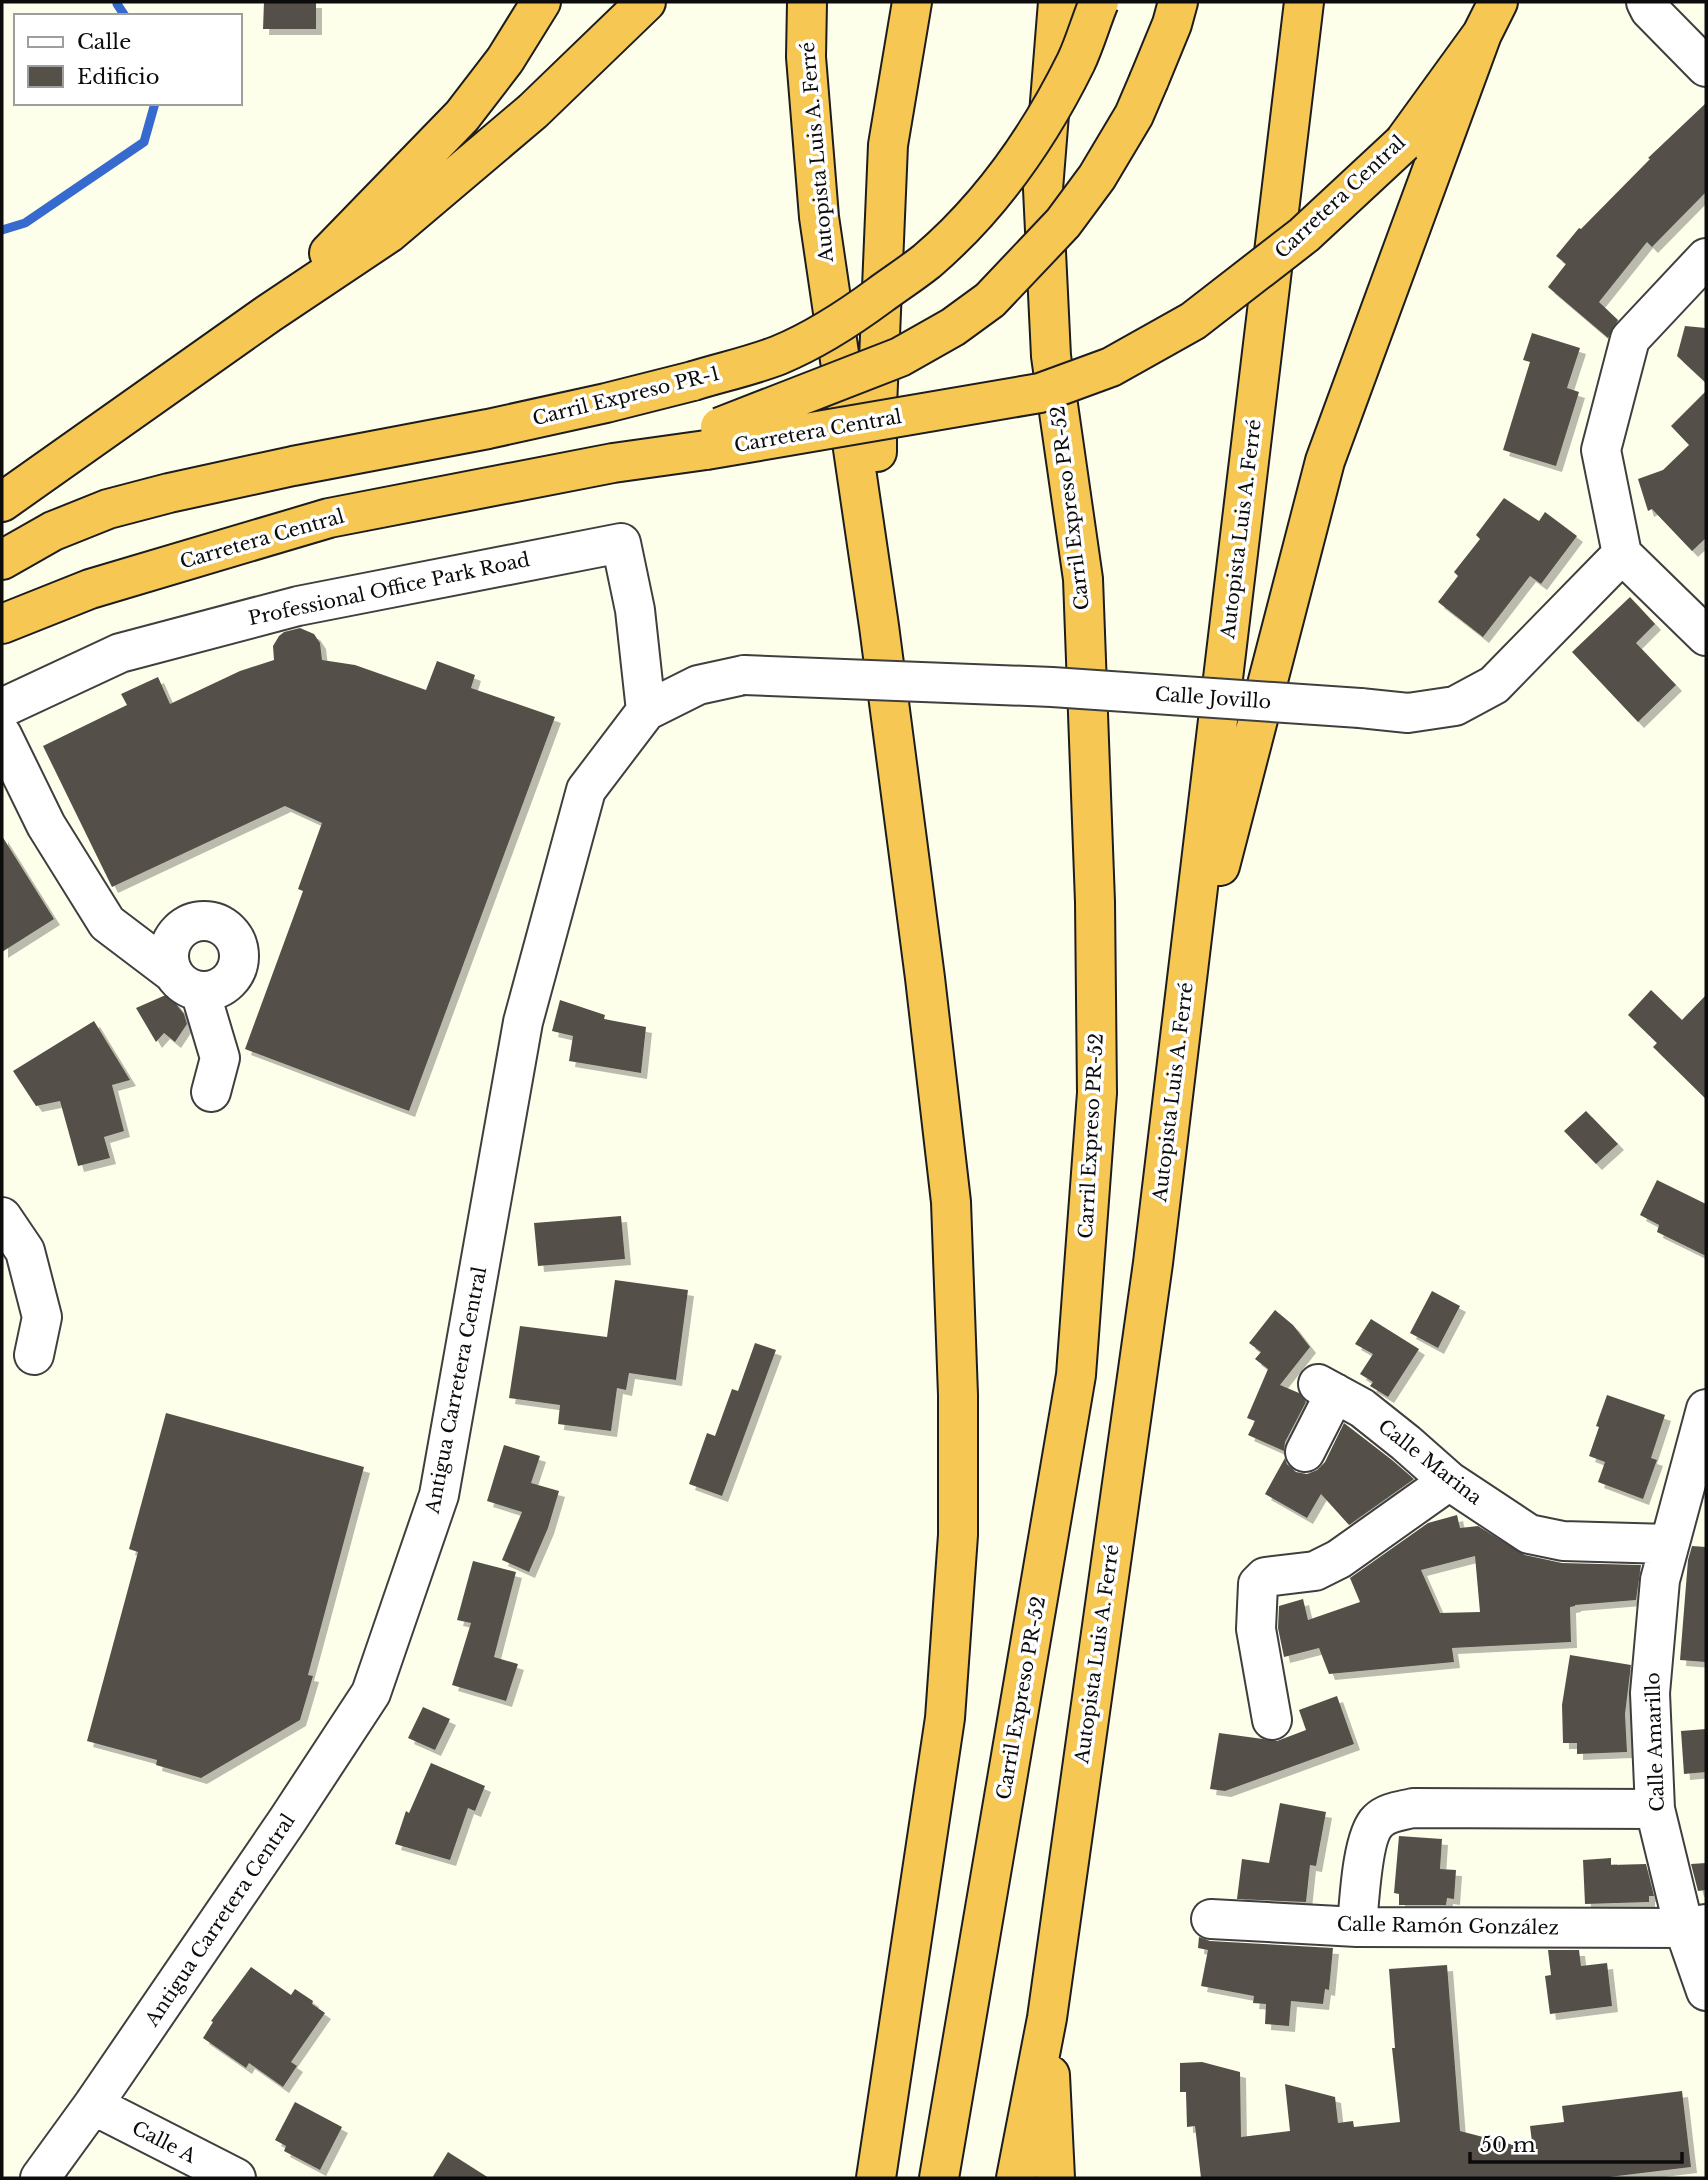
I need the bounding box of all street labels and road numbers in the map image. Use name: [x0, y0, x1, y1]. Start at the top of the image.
street label: Autopista Luis A. Ferré: [796, 41, 838, 264]
street label: Carretera Central: [1270, 131, 1410, 263]
street label: Carril Expreso PR-1: [530, 362, 722, 430]
street label: Carril Expreso PR-52: [1046, 404, 1094, 612]
street label: Carretera Central: [732, 405, 904, 457]
street label: Autopista Luis A. Ferré: [1216, 418, 1266, 641]
street label: Carretera Central: [177, 505, 347, 573]
street label: Professional Office Park Road: [246, 548, 532, 630]
street label: Calle Jovillo: [1154, 682, 1272, 714]
street label: Autopista Luis A. Ferré: [1148, 981, 1198, 1204]
street label: Carril Expreso PR-52: [1074, 1033, 1108, 1239]
street label: Antigua Carretera Central: [421, 1265, 491, 1516]
street label: Calle Marina: [1374, 1415, 1487, 1510]
street label: Autopista Luis A. Ferré: [1070, 1543, 1124, 1766]
street label: Carril Expreso PR-52: [992, 1595, 1050, 1801]
street label: Calle Amarillo: [1641, 1672, 1669, 1812]
street label: Antigua Carretera Central: [140, 1810, 300, 2031]
street label: Calle Ramón González: [1337, 1913, 1559, 1939]
street label: Calle A: [128, 2116, 200, 2168]

